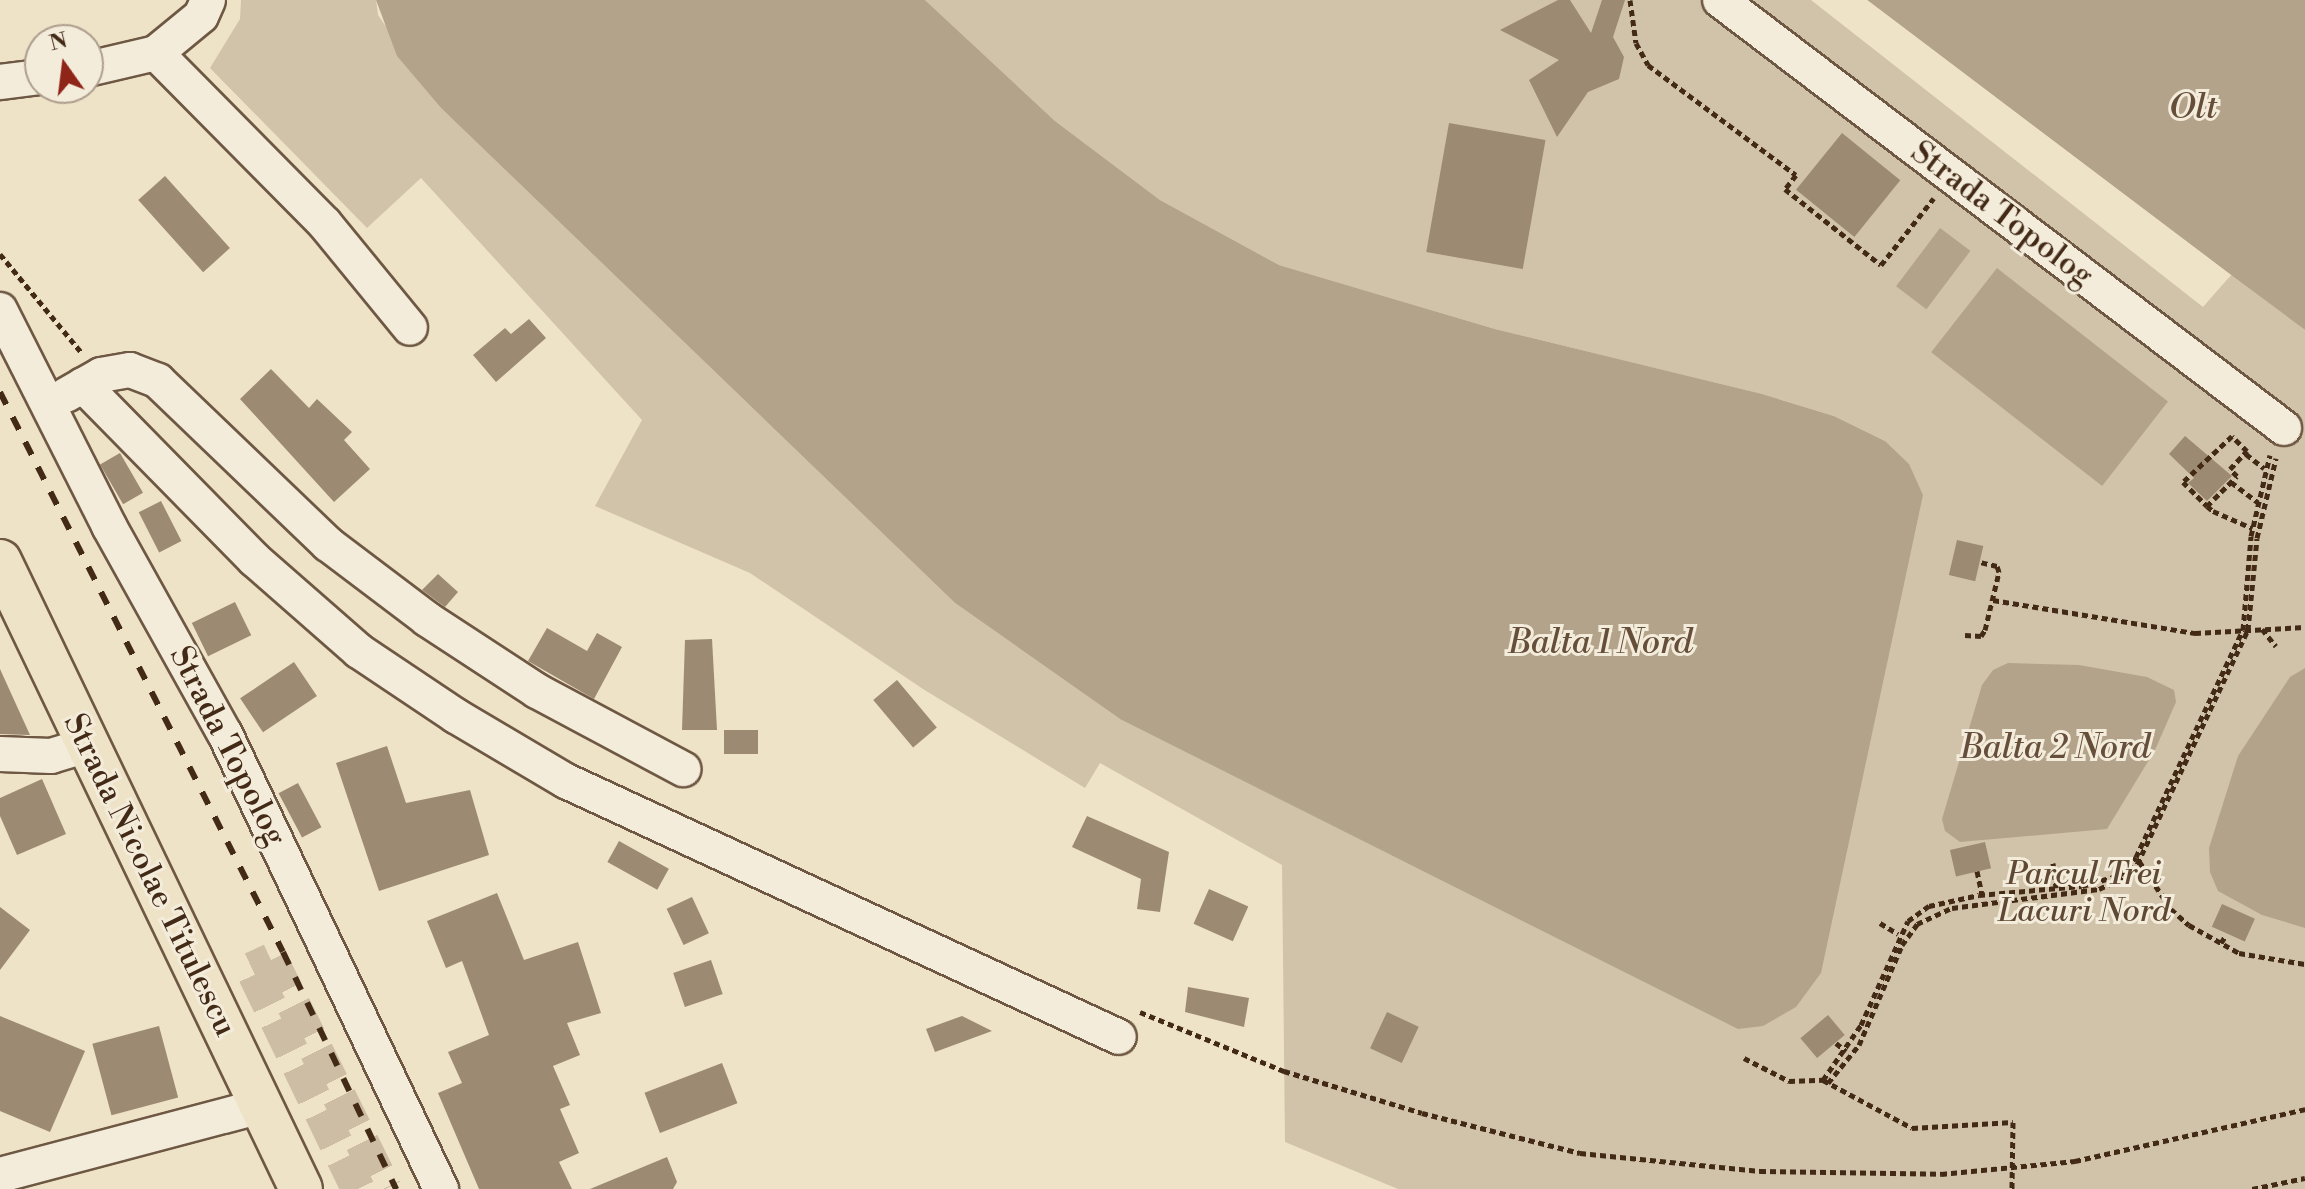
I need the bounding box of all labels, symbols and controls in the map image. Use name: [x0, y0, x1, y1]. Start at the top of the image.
north arrow: [24, 24, 104, 104]
text: N: [47, 27, 70, 57]
water label: Olt: [2169, 89, 2217, 129]
street label: Strada Topolog: [1903, 133, 2101, 295]
water label: Balta 1 Nord: [1508, 624, 1692, 664]
street label: Strada Topolog: [161, 640, 295, 852]
street label: Strada Nicolae Titulescu: [55, 708, 245, 1042]
water label: Balta 2 Nord: [1960, 729, 2150, 769]
park label: Parcul Trei Lacuri Nord: [1998, 856, 2170, 931]

